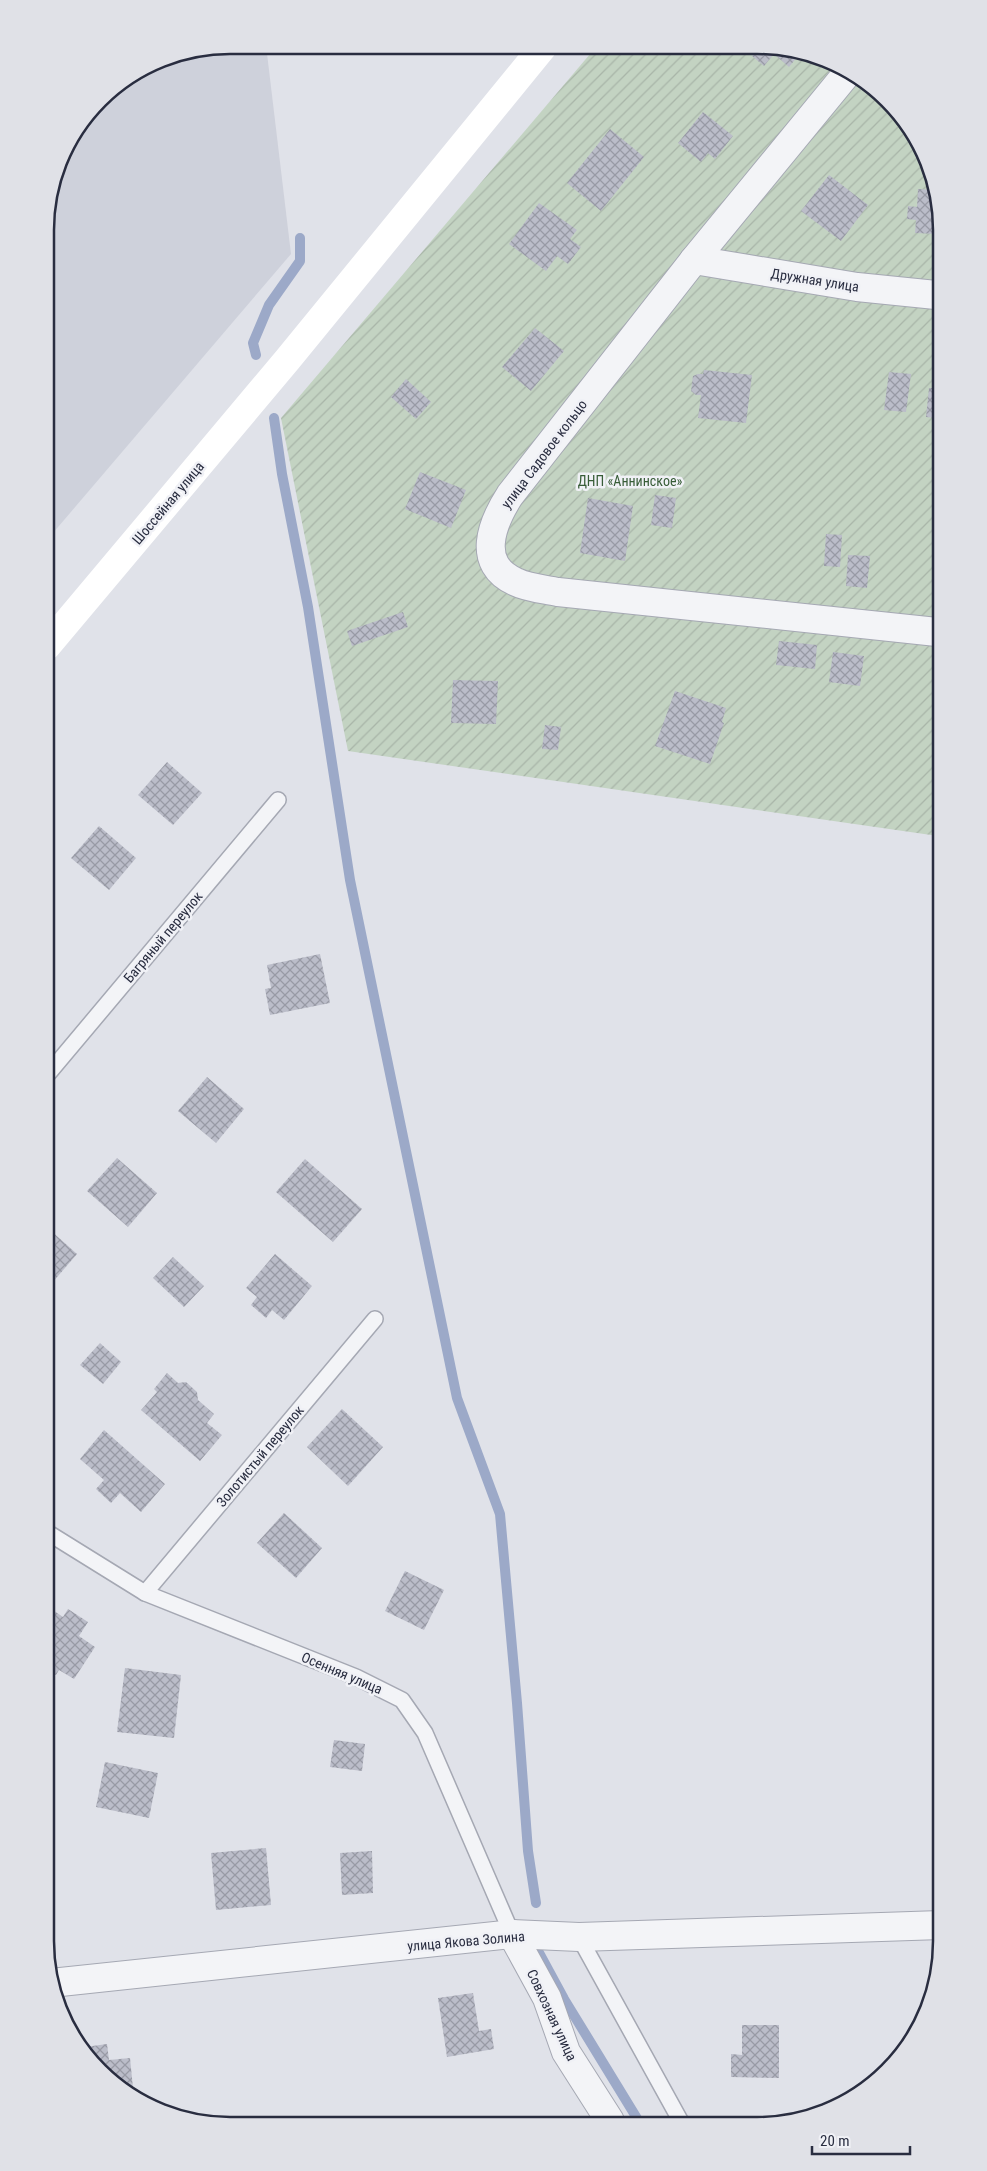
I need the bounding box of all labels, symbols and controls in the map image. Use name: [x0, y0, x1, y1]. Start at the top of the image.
street label: Дружная улица: [770, 265, 860, 295]
street label: улица Садовое кольцо: [498, 397, 590, 511]
street label: Шоссейная улица: [129, 459, 207, 547]
park label: ДНП «Аннинское»: [578, 473, 683, 489]
street label: Багряный переулок: [120, 888, 206, 986]
street label: Золотистый переулок: [213, 1402, 307, 1510]
street label: Осенняя улица: [299, 1649, 385, 1697]
street label: улица Якова Золина: [407, 1928, 525, 1954]
street label: Совхозная улица: [524, 1967, 580, 2063]
scale bar: [812, 2124, 910, 2156]
text: 20 m: [820, 2132, 850, 2150]

